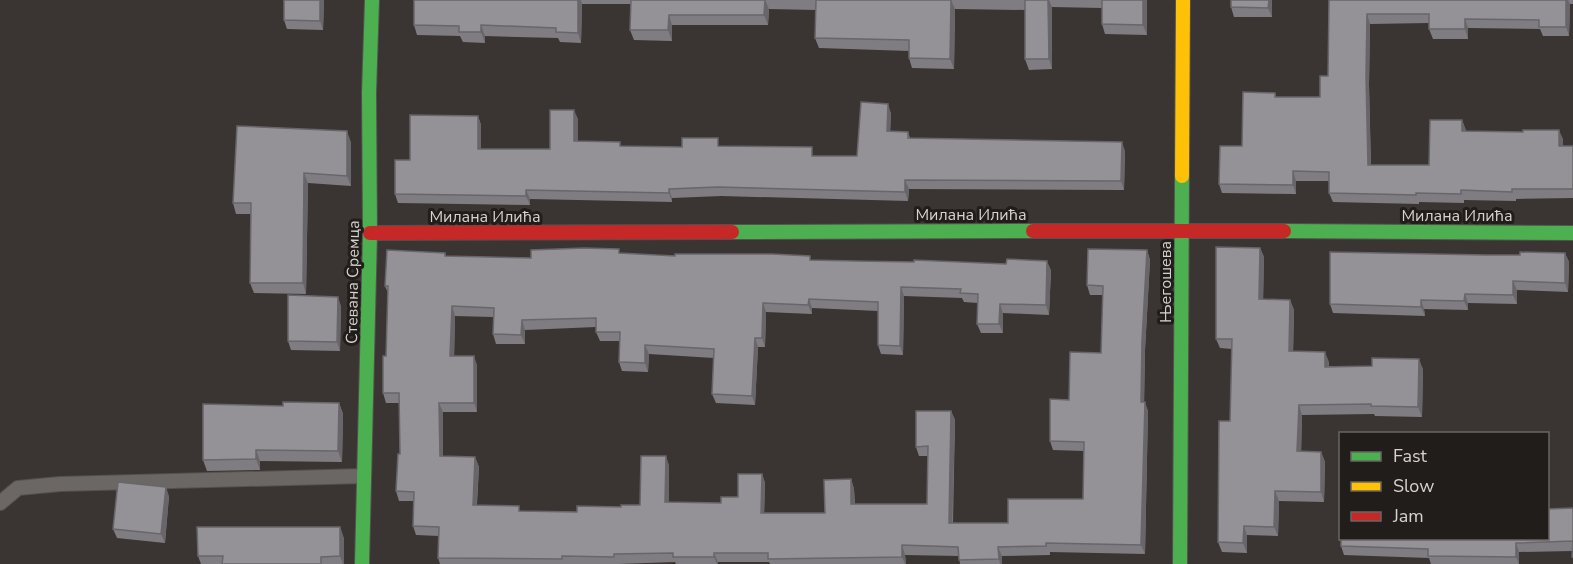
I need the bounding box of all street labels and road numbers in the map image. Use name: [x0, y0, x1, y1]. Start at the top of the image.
street label: Милана Илића: [915, 204, 1027, 226]
street label: Милана Илића: [1401, 205, 1513, 227]
street label: Милана Илића: [429, 206, 541, 228]
street label: Стевана Сремца: [341, 220, 365, 344]
street label: Његошева: [1155, 241, 1177, 323]

